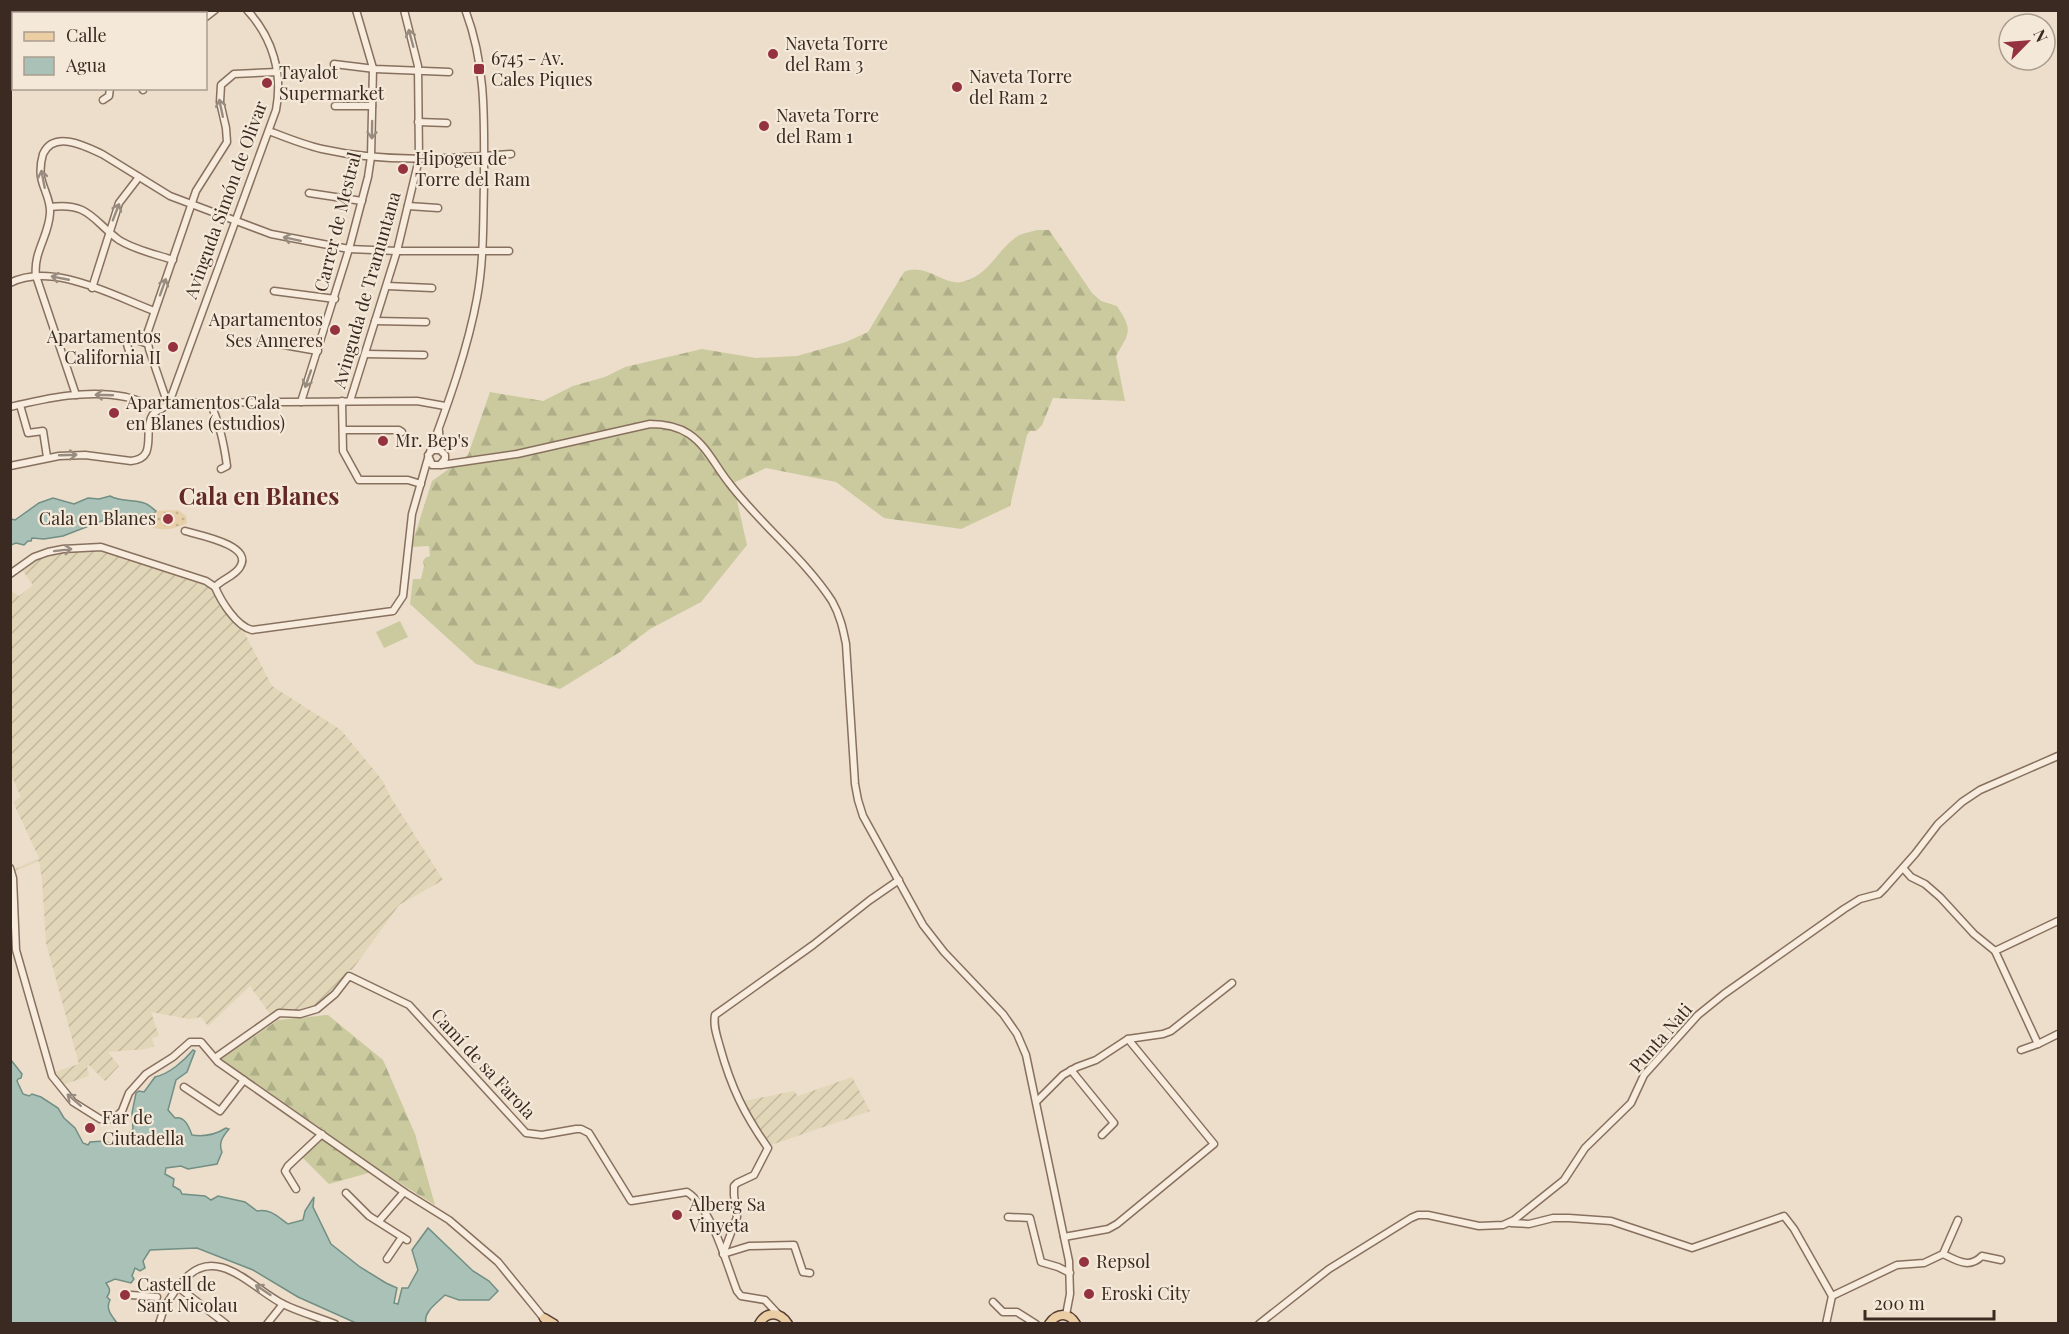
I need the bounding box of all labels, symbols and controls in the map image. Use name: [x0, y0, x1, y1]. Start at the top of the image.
legend: [12, 12, 207, 90]
north arrow: [1997, 12, 2057, 72]
text: Calle: [66, 23, 107, 47]
text: N: [2029, 26, 2053, 46]
one-way arrow: [405, 29, 417, 48]
place label: Naveta Torre del Ram 3: [785, 31, 888, 76]
place label: 6745 - Av. Cales Piques: [491, 46, 593, 91]
marker: Naveta Torre del Ram 3: [766, 47, 780, 61]
text: Agua: [65, 53, 106, 77]
place label: Tayalot Supermarket: [279, 60, 385, 105]
marker: 6745 - Av. Cales Piques: [472, 62, 486, 76]
place label: Naveta Torre del Ram 2: [969, 64, 1072, 109]
marker: Tayalot Supermarket: [260, 76, 274, 90]
marker: Naveta Torre del Ram 2: [950, 80, 964, 94]
street label: Avinguda Simón de Olivar: [178, 97, 272, 303]
one-way arrow: [215, 98, 227, 117]
place label: Naveta Torre del Ram 1: [776, 103, 879, 148]
one-way arrow: [366, 119, 378, 139]
marker: Naveta Torre del Ram 1: [757, 119, 771, 133]
place label: Hipogeu de Torre del Ram: [415, 146, 530, 191]
street label: Carrer de Mestral: [308, 149, 366, 294]
marker: Hipogeu de Torre del Ram: [396, 162, 410, 176]
one-way arrow: [37, 170, 48, 190]
street label: Avinguda de Tramuntana: [326, 189, 406, 392]
one-way arrow: [112, 203, 123, 222]
one-way arrow: [283, 233, 302, 244]
one-way arrow: [50, 271, 69, 283]
one-way arrow: [158, 279, 169, 297]
place label: Apartamentos Ses Anneres: [208, 307, 323, 352]
marker: Apartamentos Ses Anneres: [328, 323, 342, 337]
place label: Apartamentos California II: [46, 324, 161, 369]
marker: Apartamentos California II: [166, 340, 180, 354]
one-way arrow: [302, 369, 313, 387]
one-way arrow: [95, 389, 115, 401]
place label: Apartamentos Cala en Blanes (estudios): [125, 390, 285, 435]
marker: Apartamentos Cala en Blanes (estudios): [107, 406, 121, 420]
place label: Mr. Bep's: [395, 428, 469, 452]
marker: Mr. Bep's: [376, 434, 390, 448]
one-way arrow: [57, 450, 77, 461]
district label: Cala en Blanes: [179, 479, 339, 511]
place label: Cala en Blanes: [39, 506, 156, 530]
marker: Cala en Blanes: [161, 512, 175, 526]
one-way arrow: [52, 544, 72, 555]
street label: Punta Nati: [1624, 998, 1697, 1077]
street label: Camí de sa Farola: [426, 1003, 541, 1124]
one-way arrow: [67, 1093, 82, 1107]
place label: Far de Ciutadella: [102, 1105, 184, 1150]
marker: Far de Ciutadella: [83, 1121, 97, 1135]
place label: Alberg Sa Vinyeta: [688, 1192, 765, 1237]
marker: Alberg Sa Vinyeta: [670, 1208, 684, 1222]
place label: Repsol: [1096, 1249, 1150, 1273]
marker: Repsol: [1077, 1255, 1091, 1269]
place label: Castell de Sant Nicolau: [137, 1272, 238, 1317]
place label: Eroski City: [1101, 1281, 1190, 1305]
scale bar: [1865, 1283, 1994, 1321]
one-way arrow: [256, 1284, 272, 1296]
marker: Eroski City: [1082, 1287, 1096, 1301]
marker: Castell de Sant Nicolau: [118, 1288, 132, 1302]
text: 200 m: [1874, 1291, 1925, 1315]

